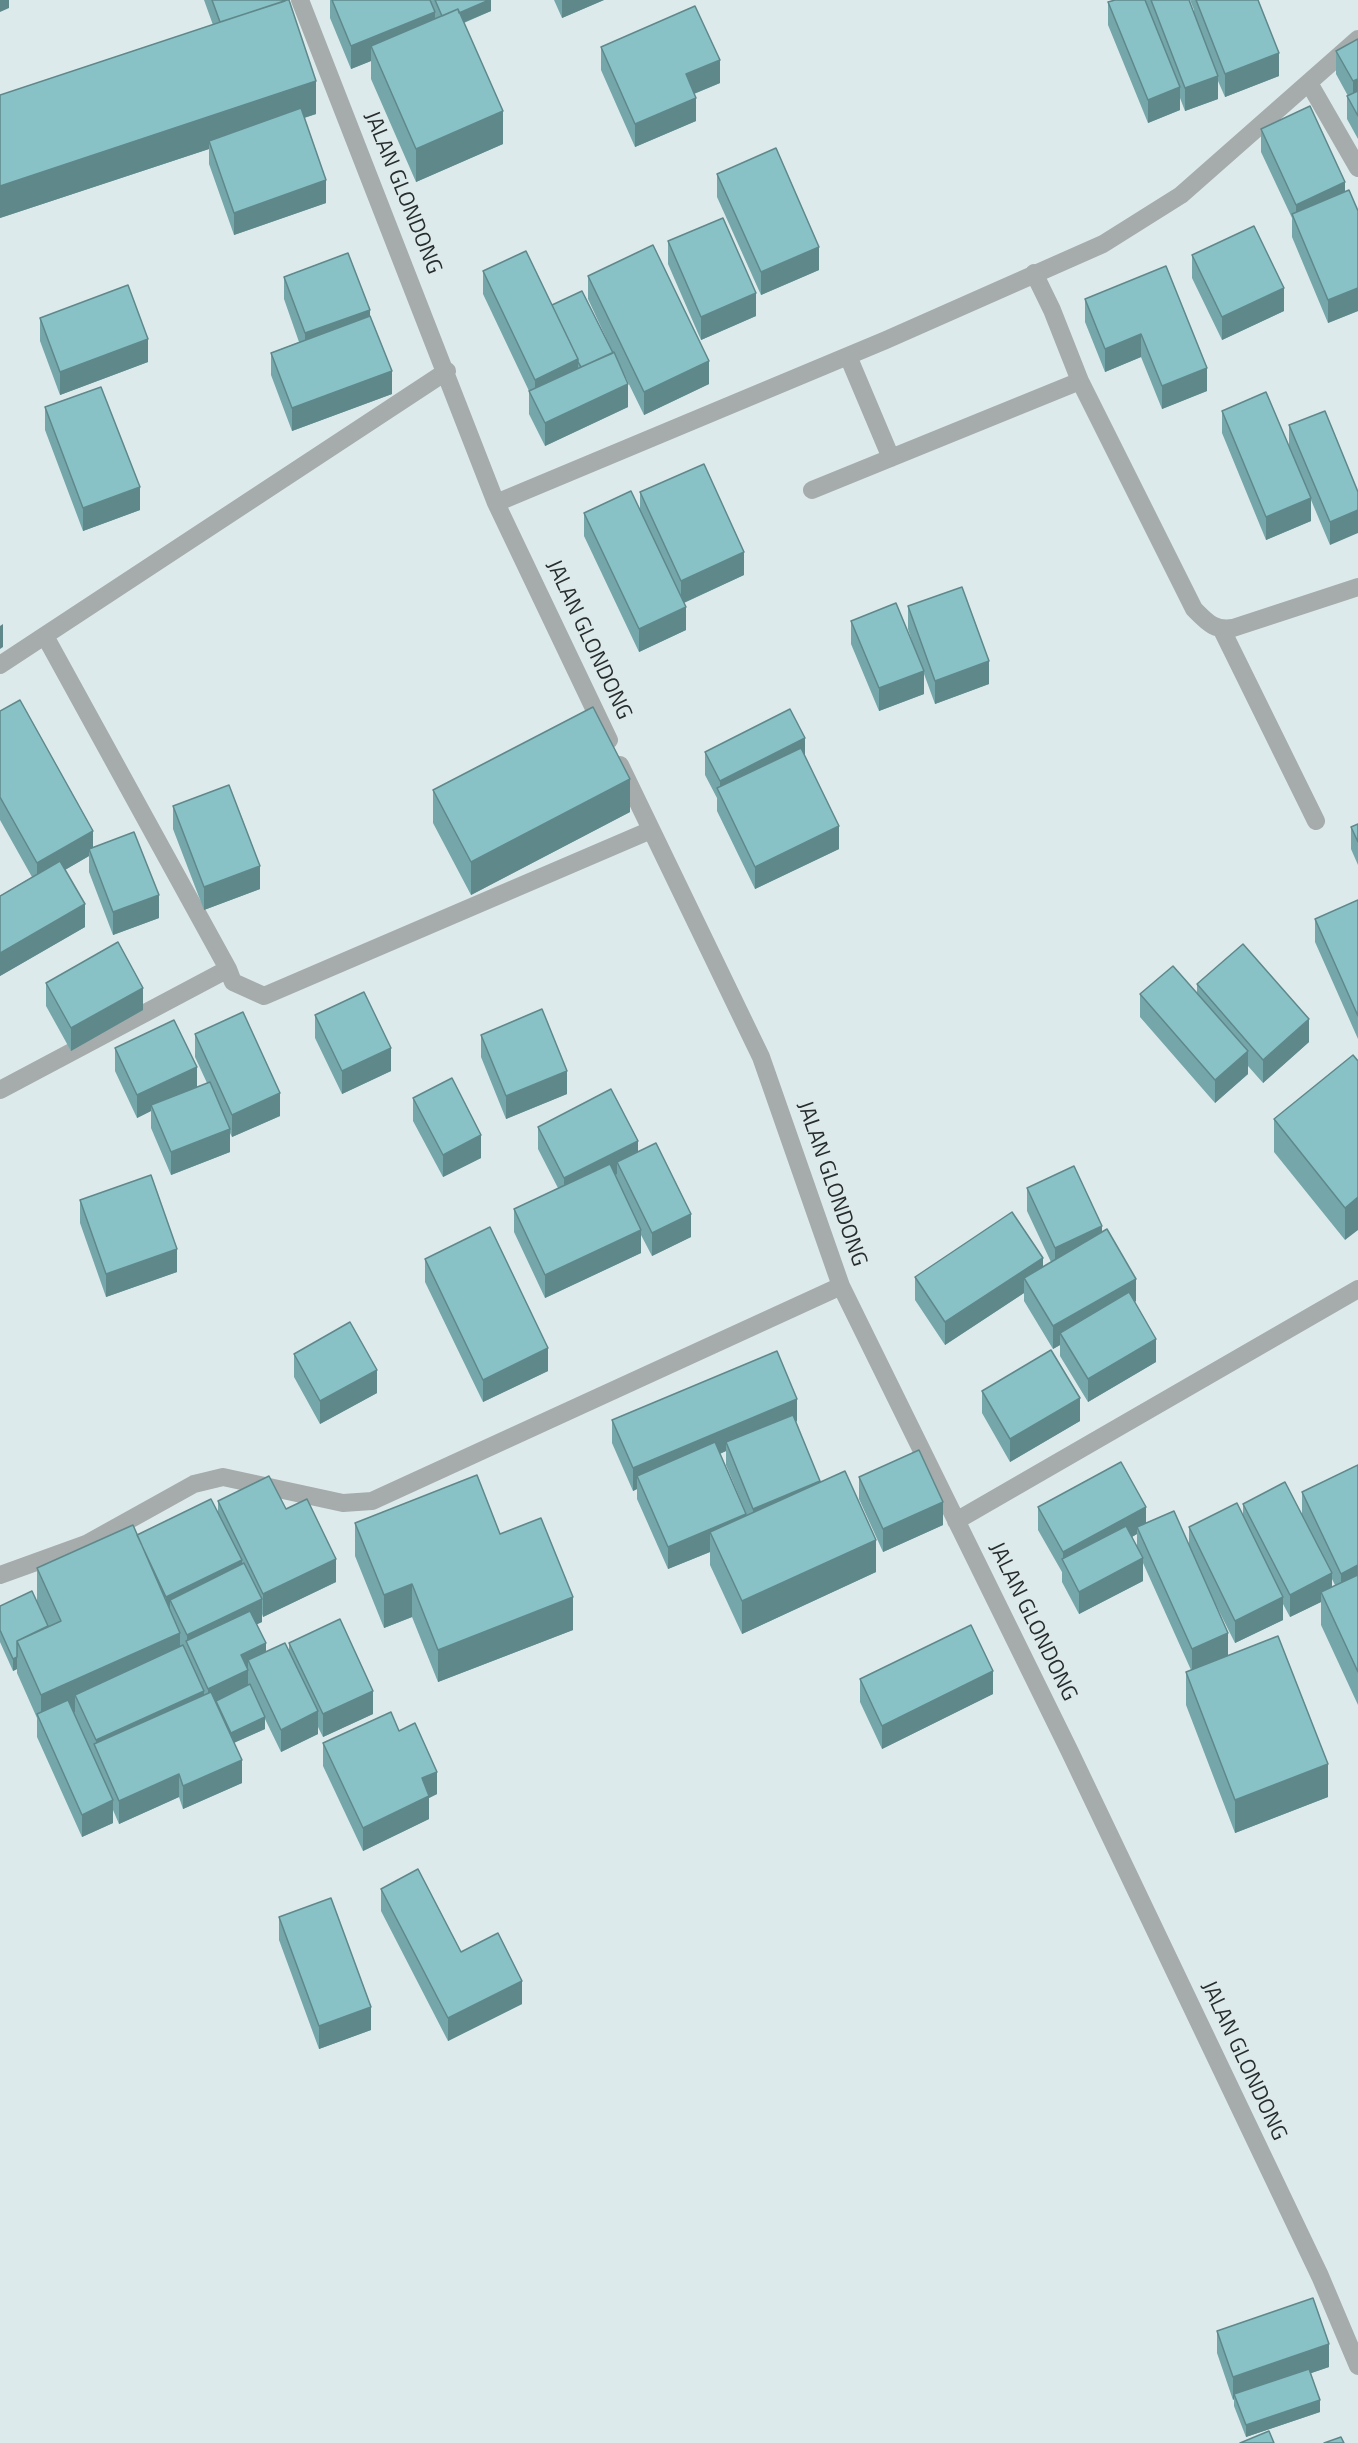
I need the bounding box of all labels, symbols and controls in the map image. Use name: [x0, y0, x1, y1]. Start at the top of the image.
street label: JALAN GLONDONG: [357, 108, 447, 278]
street label: JALAN GLONDONG: [539, 556, 637, 724]
street label: JALAN GLONDONG: [790, 1098, 872, 1270]
street label: JALAN GLONDONG: [982, 1538, 1082, 1706]
street label: JALAN GLONDONG: [1194, 1977, 1292, 2145]

